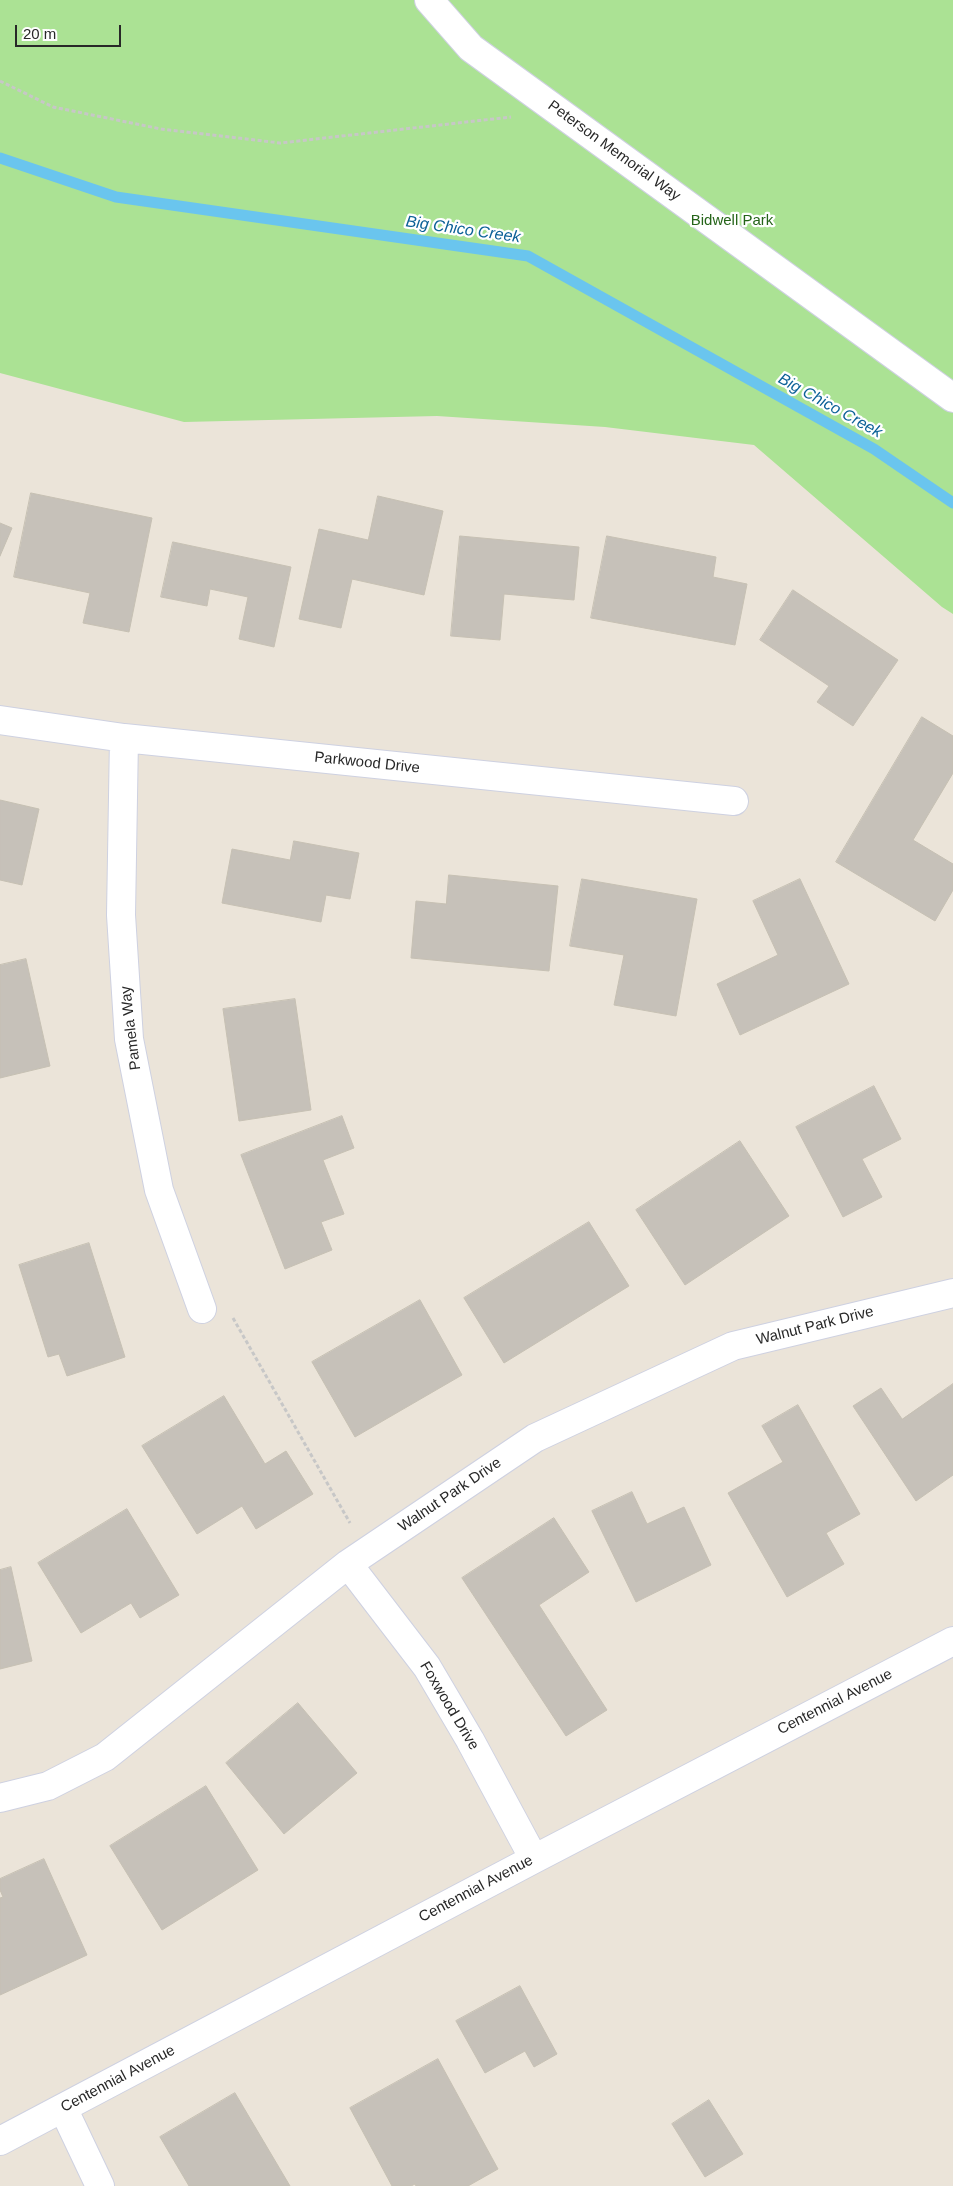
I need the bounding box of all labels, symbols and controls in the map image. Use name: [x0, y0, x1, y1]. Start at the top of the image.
scale bar: [18, 15, 124, 47]
text: 20 m: [23, 25, 56, 42]
street label: Peterson Memorial Way: [544, 97, 684, 205]
water label: Big Chico Creek: [404, 212, 522, 248]
park label: Bidwell Park: [691, 212, 773, 230]
water label: Big Chico Creek: [775, 370, 885, 442]
street label: Parkwood Drive: [313, 749, 421, 777]
street label: Pamela Way: [117, 985, 145, 1071]
street label: Walnut Park Drive: [754, 1303, 876, 1349]
street label: Walnut Park Drive: [395, 1454, 505, 1536]
street label: Foxwood Drive: [416, 1658, 482, 1754]
street label: Centennial Avenue: [775, 1665, 895, 1739]
street label: Centennial Avenue: [416, 1851, 536, 1927]
street label: Centennial Avenue: [58, 2041, 178, 2117]

